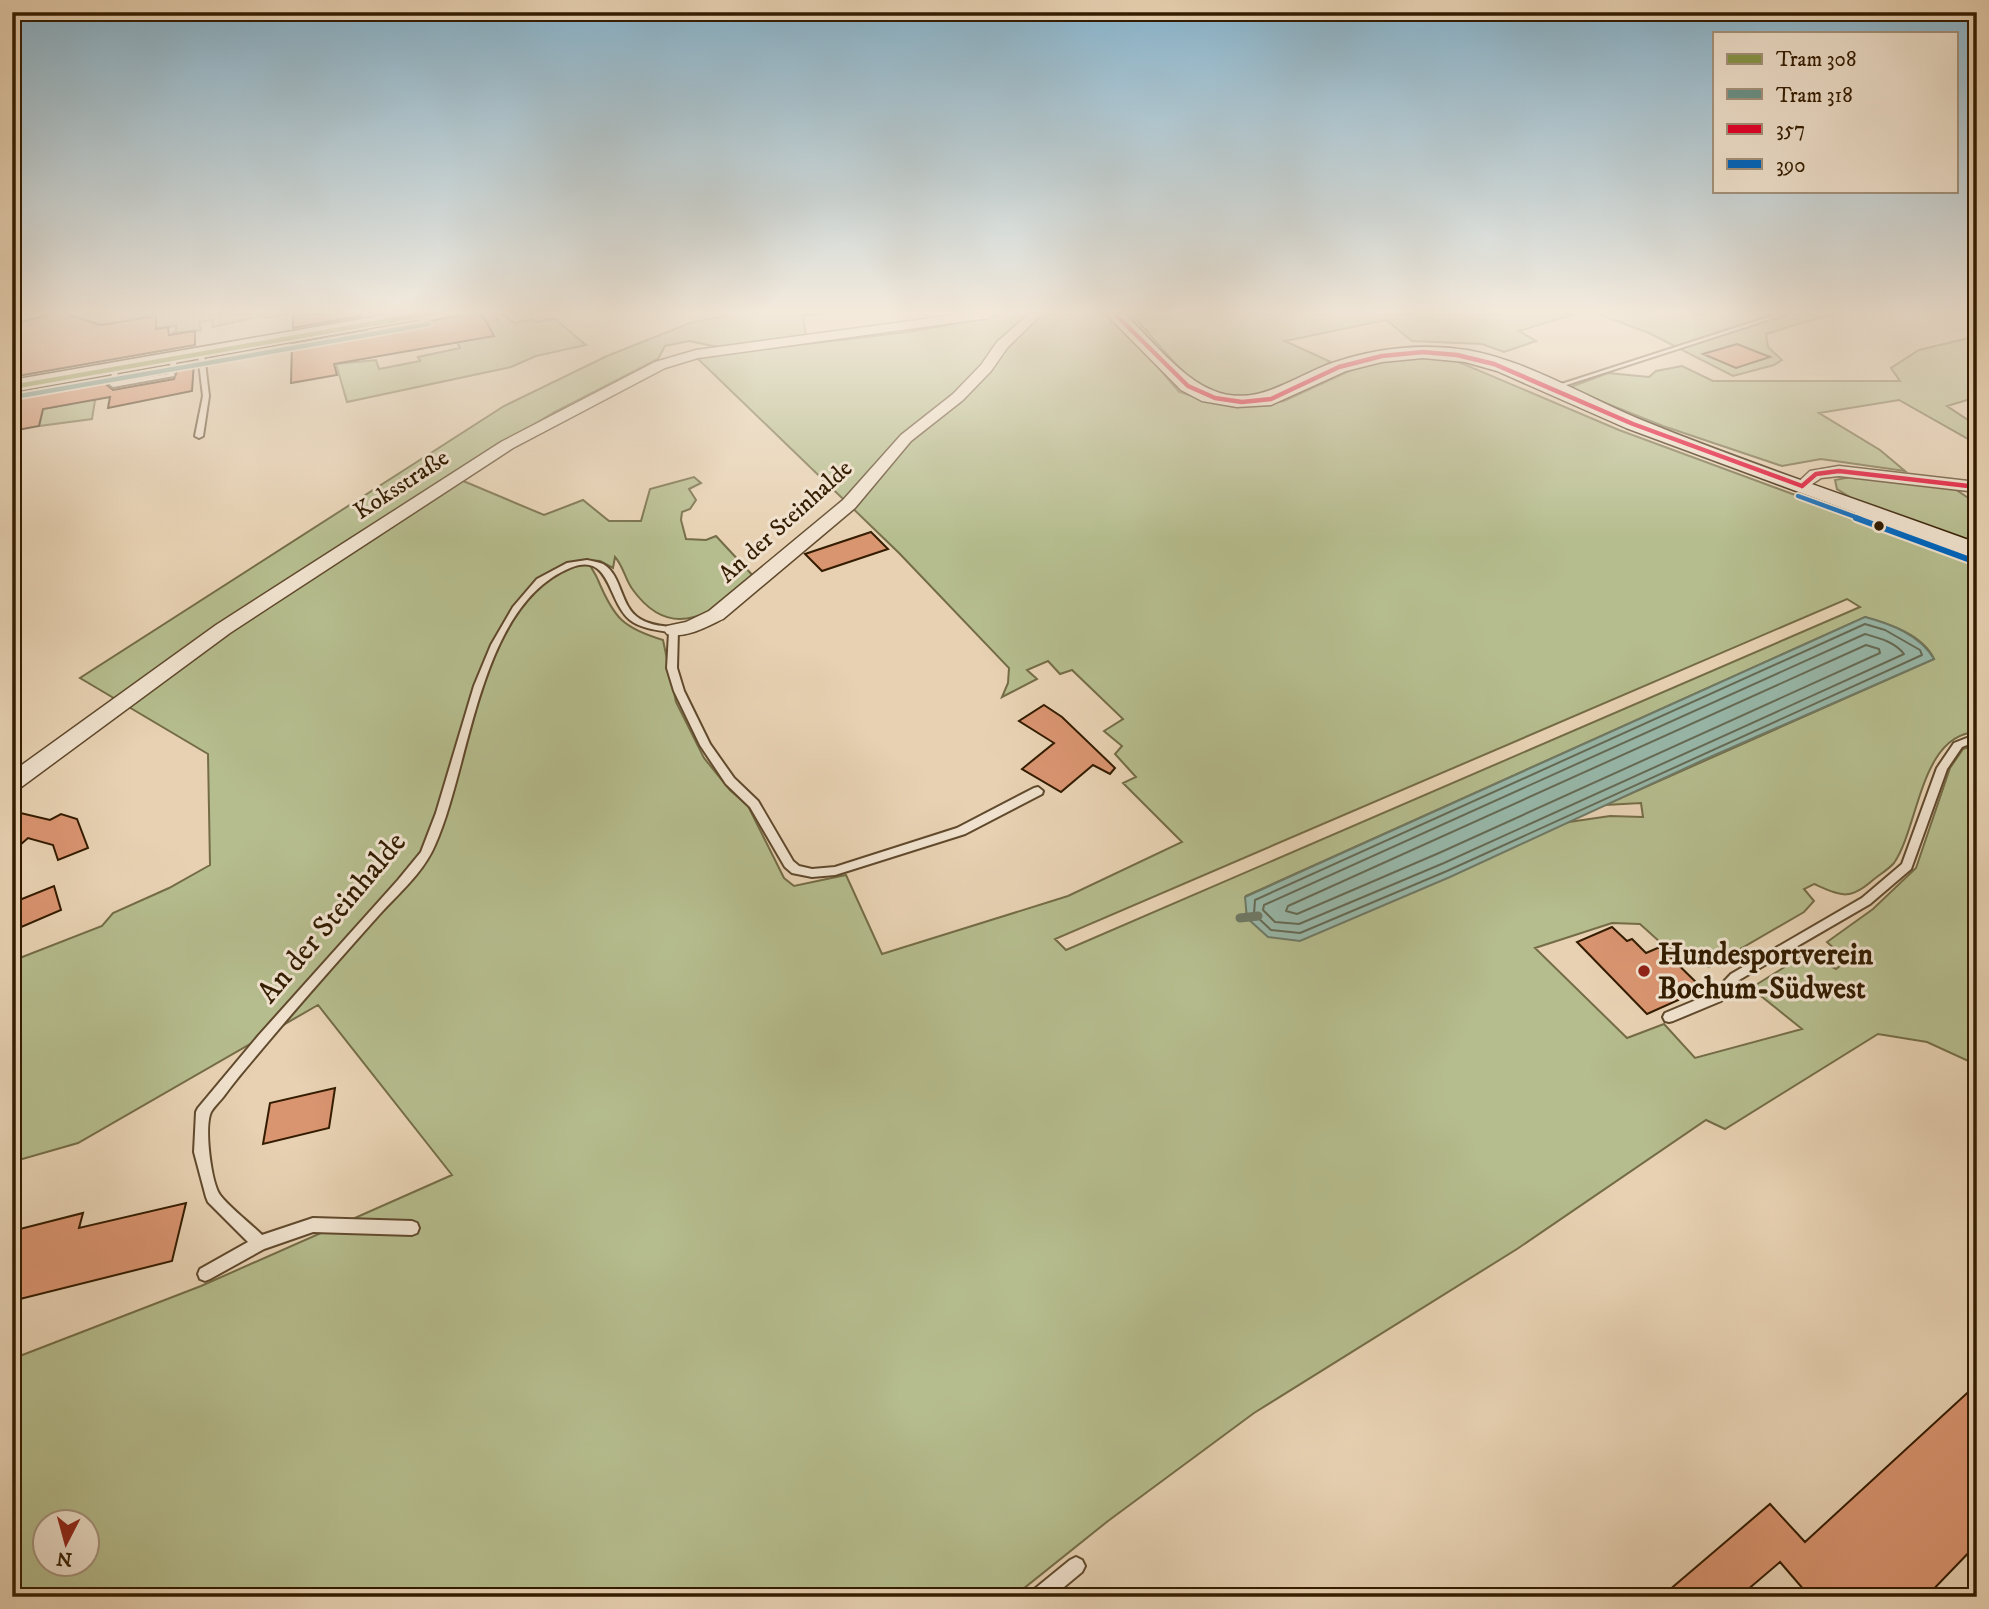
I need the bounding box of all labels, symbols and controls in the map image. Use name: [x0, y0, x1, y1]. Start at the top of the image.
legend: [1713, 32, 1958, 192]
text: Tram 308: [1776, 47, 1856, 73]
text: Tram 318: [1776, 83, 1853, 109]
text: 357: [1776, 117, 1805, 143]
text: 390: [1776, 153, 1806, 179]
street label: Koksstraße: [348, 443, 455, 527]
street label: An der Steinhalde: [713, 454, 859, 590]
unlabelled marker: [1872, 519, 1886, 533]
street label: An der Steinhalde: [250, 825, 415, 1011]
place label: Hundesportverein Bochum-Südwest: [1658, 937, 1873, 1008]
marker: Hundesportverein Bochum-Südwest: [1636, 963, 1652, 979]
north arrow: [32, 1508, 102, 1578]
text: N: [55, 1546, 73, 1571]

